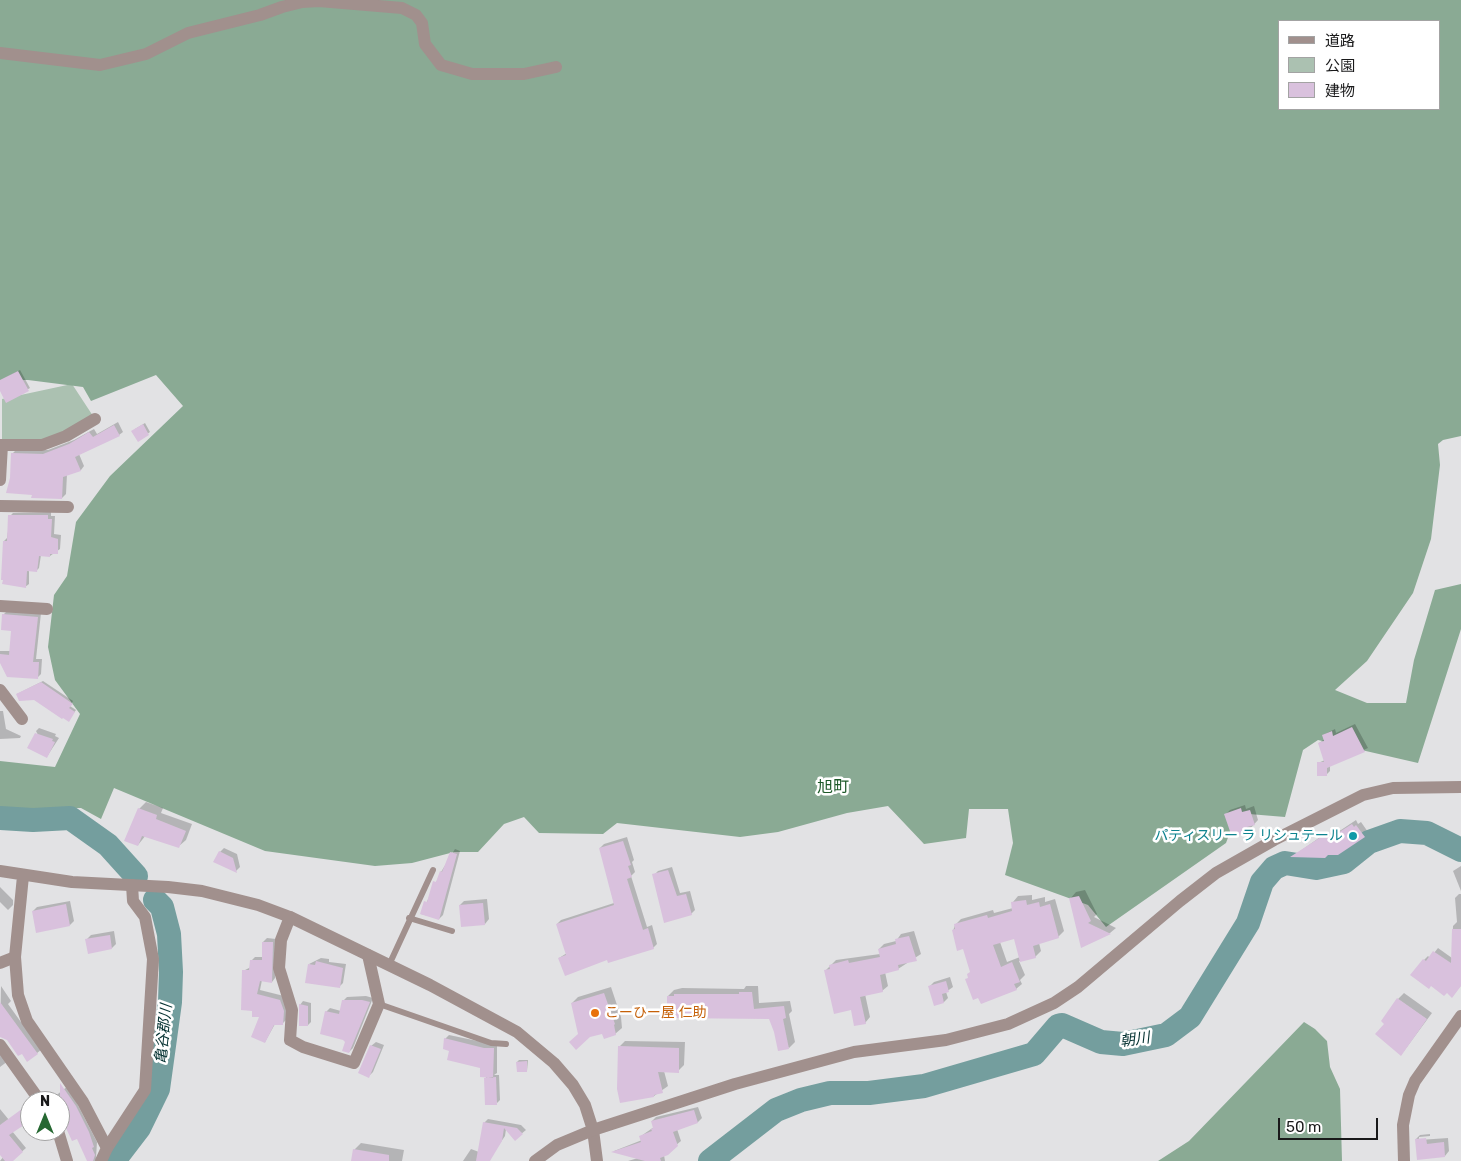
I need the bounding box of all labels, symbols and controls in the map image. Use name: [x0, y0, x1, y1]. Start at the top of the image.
legend: [1278, 20, 1441, 110]
text: 道路: [1325, 32, 1355, 50]
text: 公園: [1325, 57, 1355, 75]
text: 建物: [1325, 82, 1355, 100]
district label: 旭町: [817, 777, 849, 797]
place label: パティスリー ラ リシュテール: [1154, 828, 1343, 844]
marker: パティスリー ラ リシュテール: [1347, 830, 1359, 842]
water label: 亀谷郡川: [152, 1003, 176, 1065]
place label: こーひー屋 仁助: [605, 1005, 706, 1021]
marker: こーひー屋 仁助: [589, 1007, 601, 1019]
water label: 朝川: [1119, 1029, 1151, 1051]
north arrow: [20, 1091, 70, 1141]
text: N: [40, 1093, 50, 1110]
scale bar: [1281, 1108, 1381, 1140]
text: 50 m: [1286, 1118, 1321, 1136]

